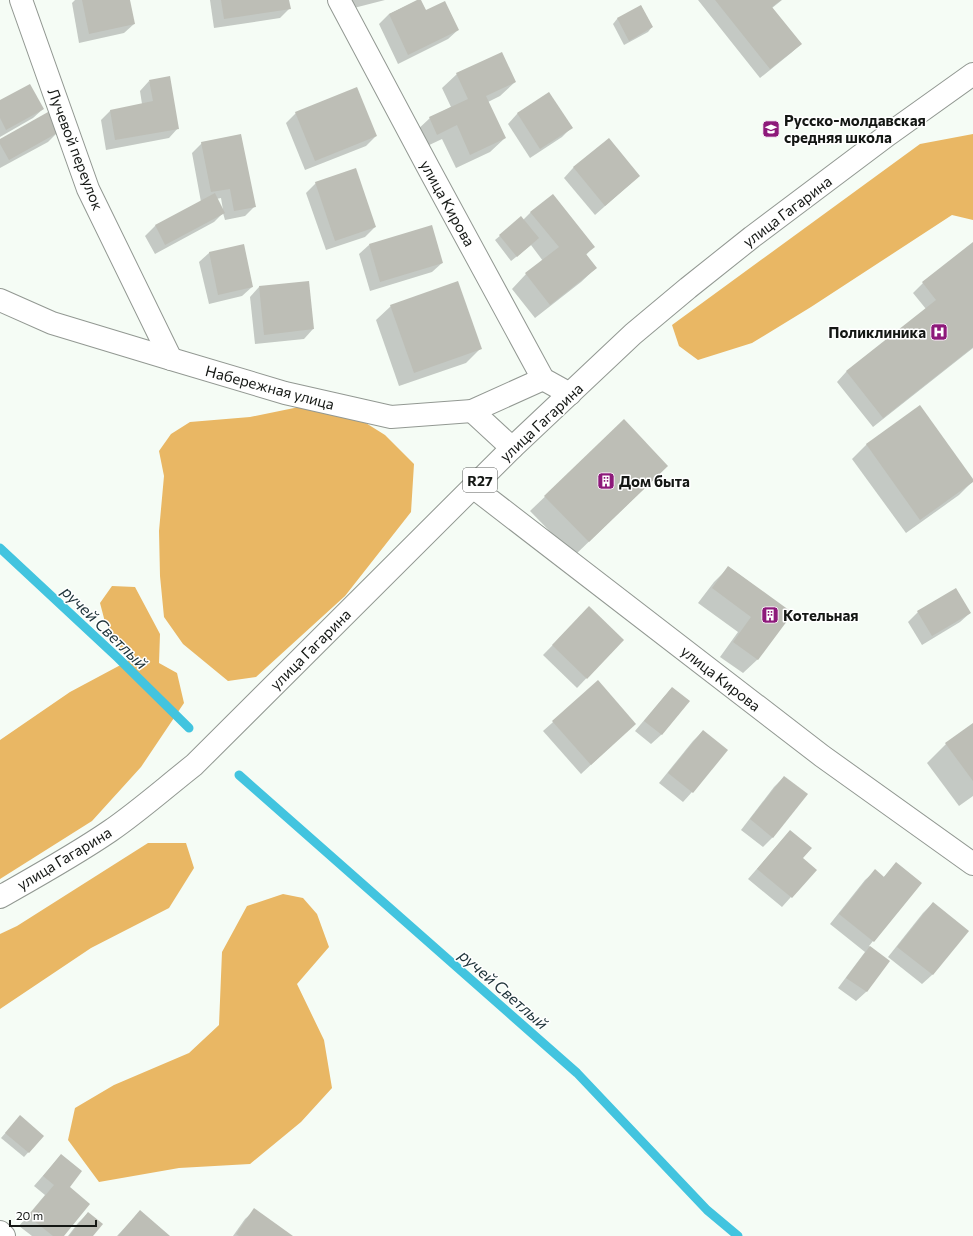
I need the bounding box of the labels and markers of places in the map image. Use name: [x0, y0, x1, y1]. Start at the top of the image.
place label: Русско-молдавская средняя школа: [784, 111, 926, 146]
school or university icon: Русско-молдавская средняя школа: [761, 119, 781, 139]
hospital icon: Поликлиника: [929, 322, 949, 342]
place label: Поликлиника: [828, 323, 926, 341]
building icon: Дом быта: [596, 471, 616, 491]
place label: Дом быта: [619, 472, 690, 490]
building icon: Котельная: [760, 605, 780, 625]
place label: Котельная: [783, 606, 859, 624]

